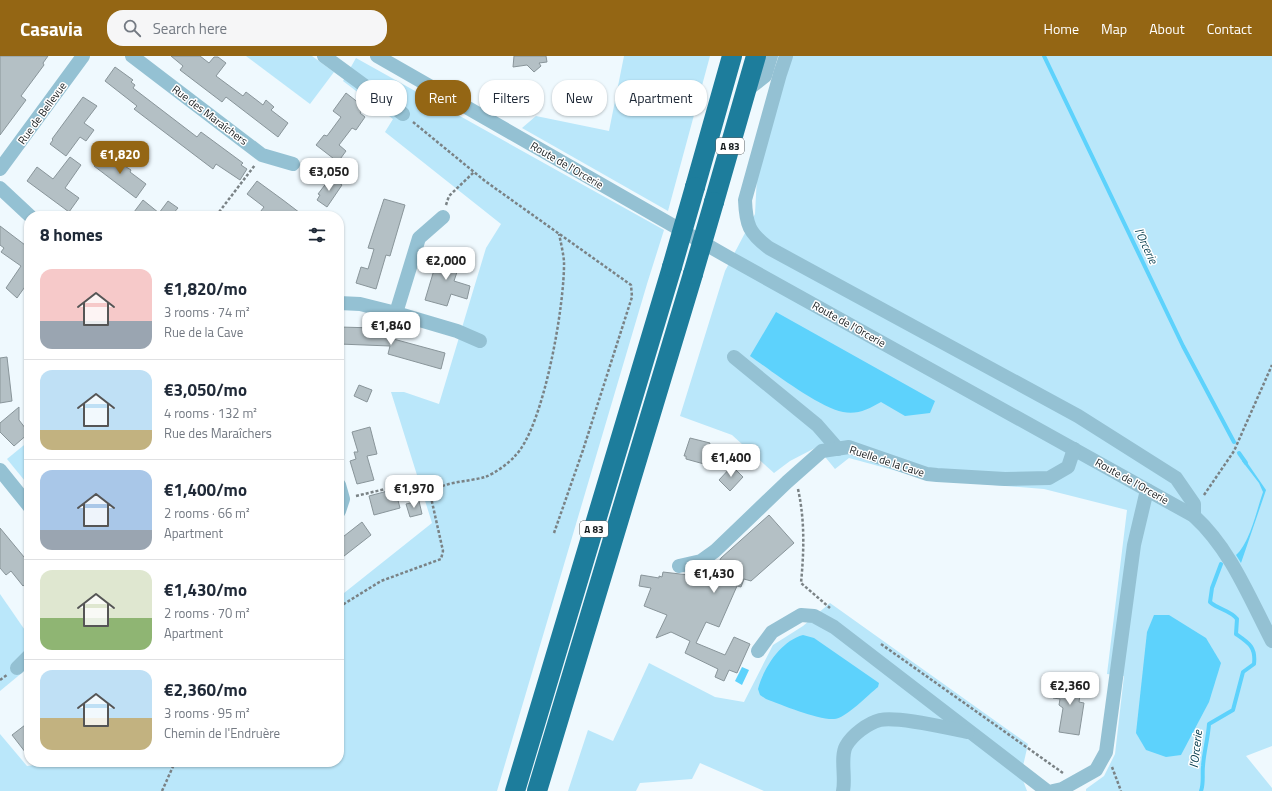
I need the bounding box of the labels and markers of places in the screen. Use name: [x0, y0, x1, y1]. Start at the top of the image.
pin: €1,820: [87, 141, 153, 175]
pin: €3,050: [296, 158, 362, 192]
pin: €2,000: [413, 247, 479, 281]
pin: €1,840: [358, 312, 424, 346]
pin: €1,400: [698, 444, 764, 478]
pin: €1,970: [381, 475, 447, 509]
pin: €1,430: [681, 560, 747, 594]
pin: €2,360: [1037, 672, 1103, 706]

